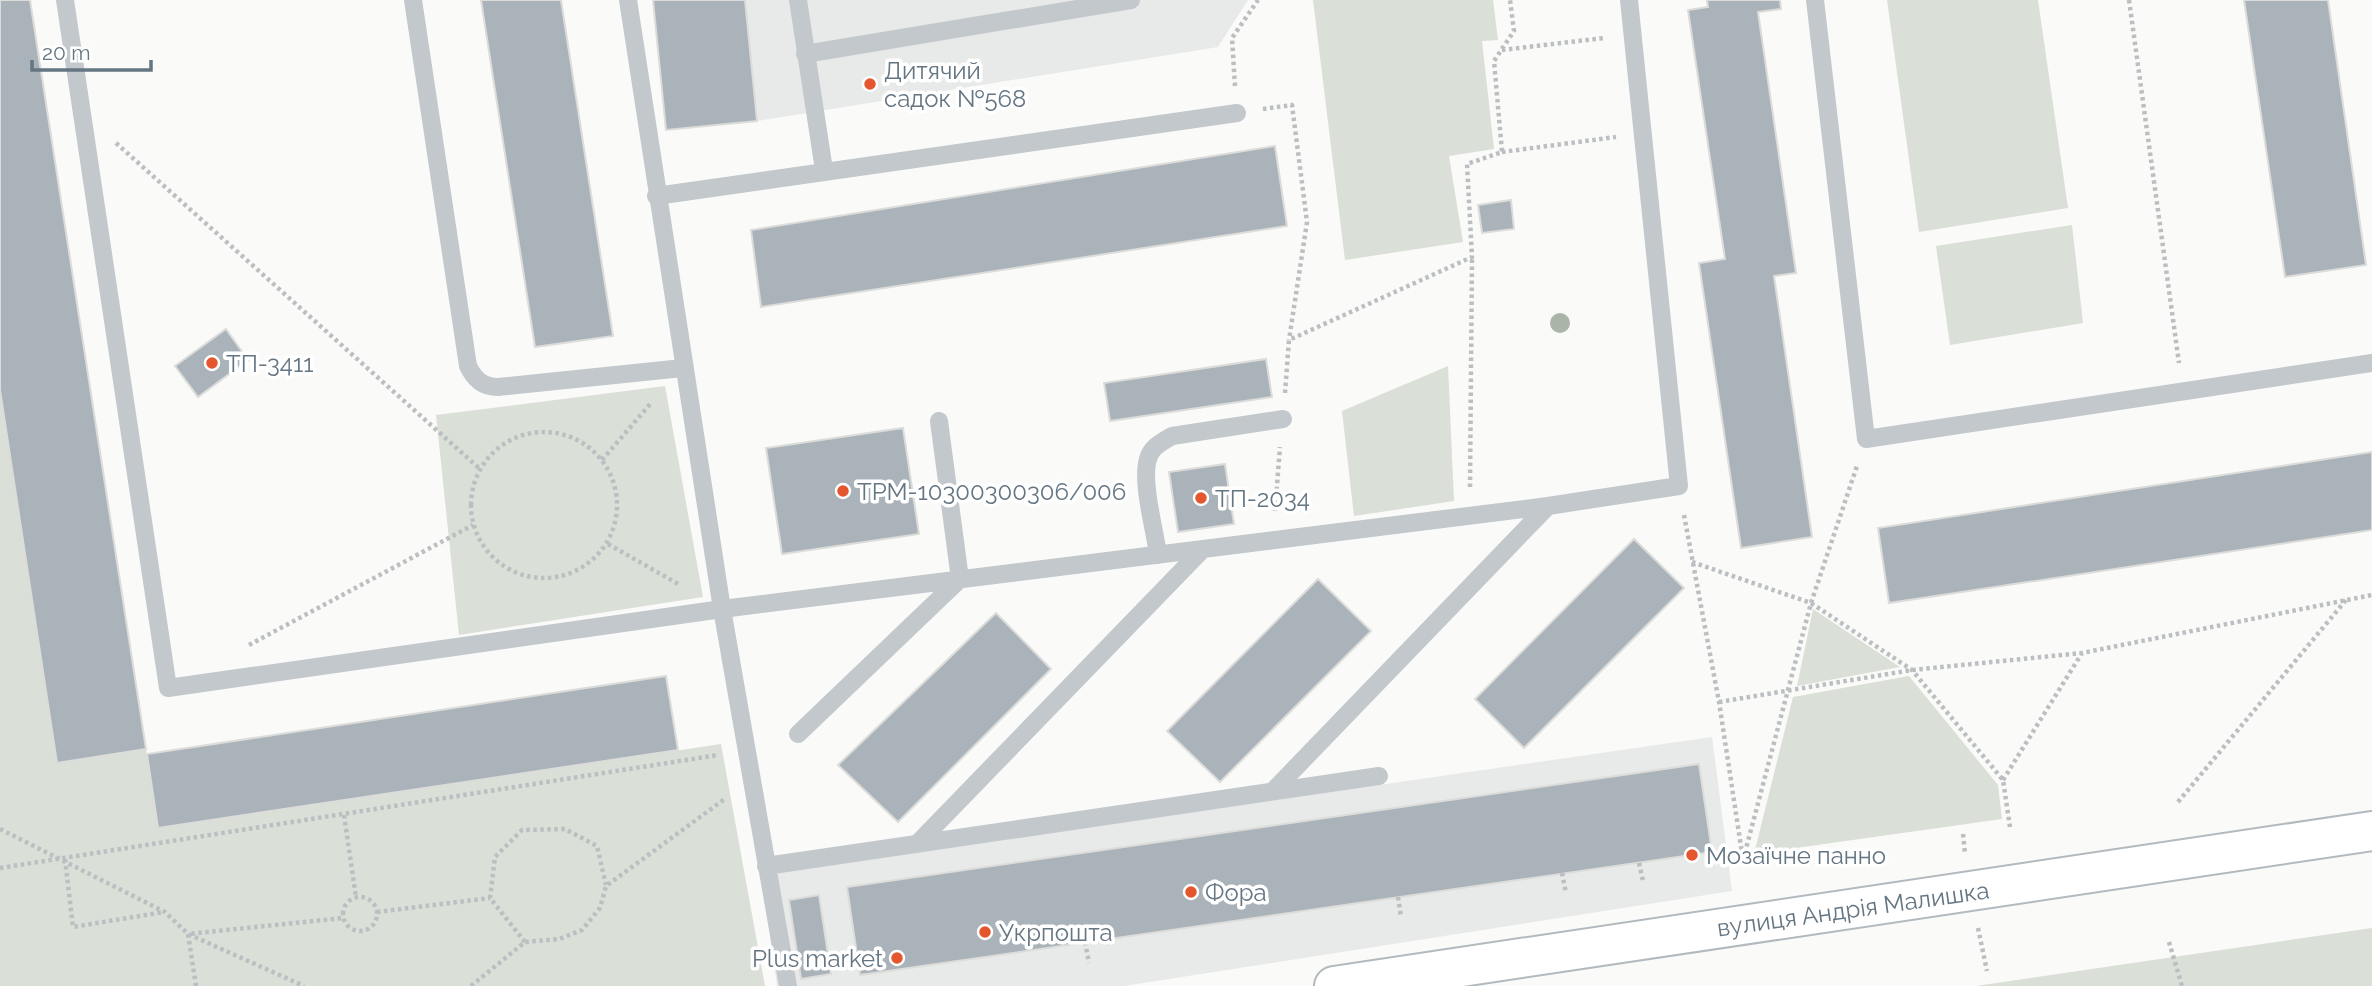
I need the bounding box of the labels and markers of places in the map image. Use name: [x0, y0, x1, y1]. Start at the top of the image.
place label: Дитячий садок №568: [884, 56, 1026, 113]
marker: Дитячий садок №568: [862, 76, 878, 92]
place label: ТП-3411: [226, 349, 314, 378]
marker: ТП-3411: [204, 355, 220, 371]
place label: ТРМ-10300300306/006: [857, 477, 1126, 506]
marker: ТРМ-10300300306/006: [835, 483, 851, 499]
place label: ТП-2034: [1215, 484, 1310, 513]
marker: ТП-2034: [1193, 490, 1209, 506]
place label: Мозаїчне панно: [1706, 841, 1886, 870]
marker: Мозаїчне панно: [1684, 847, 1700, 863]
place label: Фора: [1205, 878, 1267, 907]
marker: Фора: [1183, 884, 1199, 900]
place label: Укрпошта: [999, 918, 1113, 947]
marker: Укрпошта: [977, 924, 993, 940]
place label: Plus market: [752, 944, 883, 973]
marker: Plus market: [889, 950, 905, 966]

